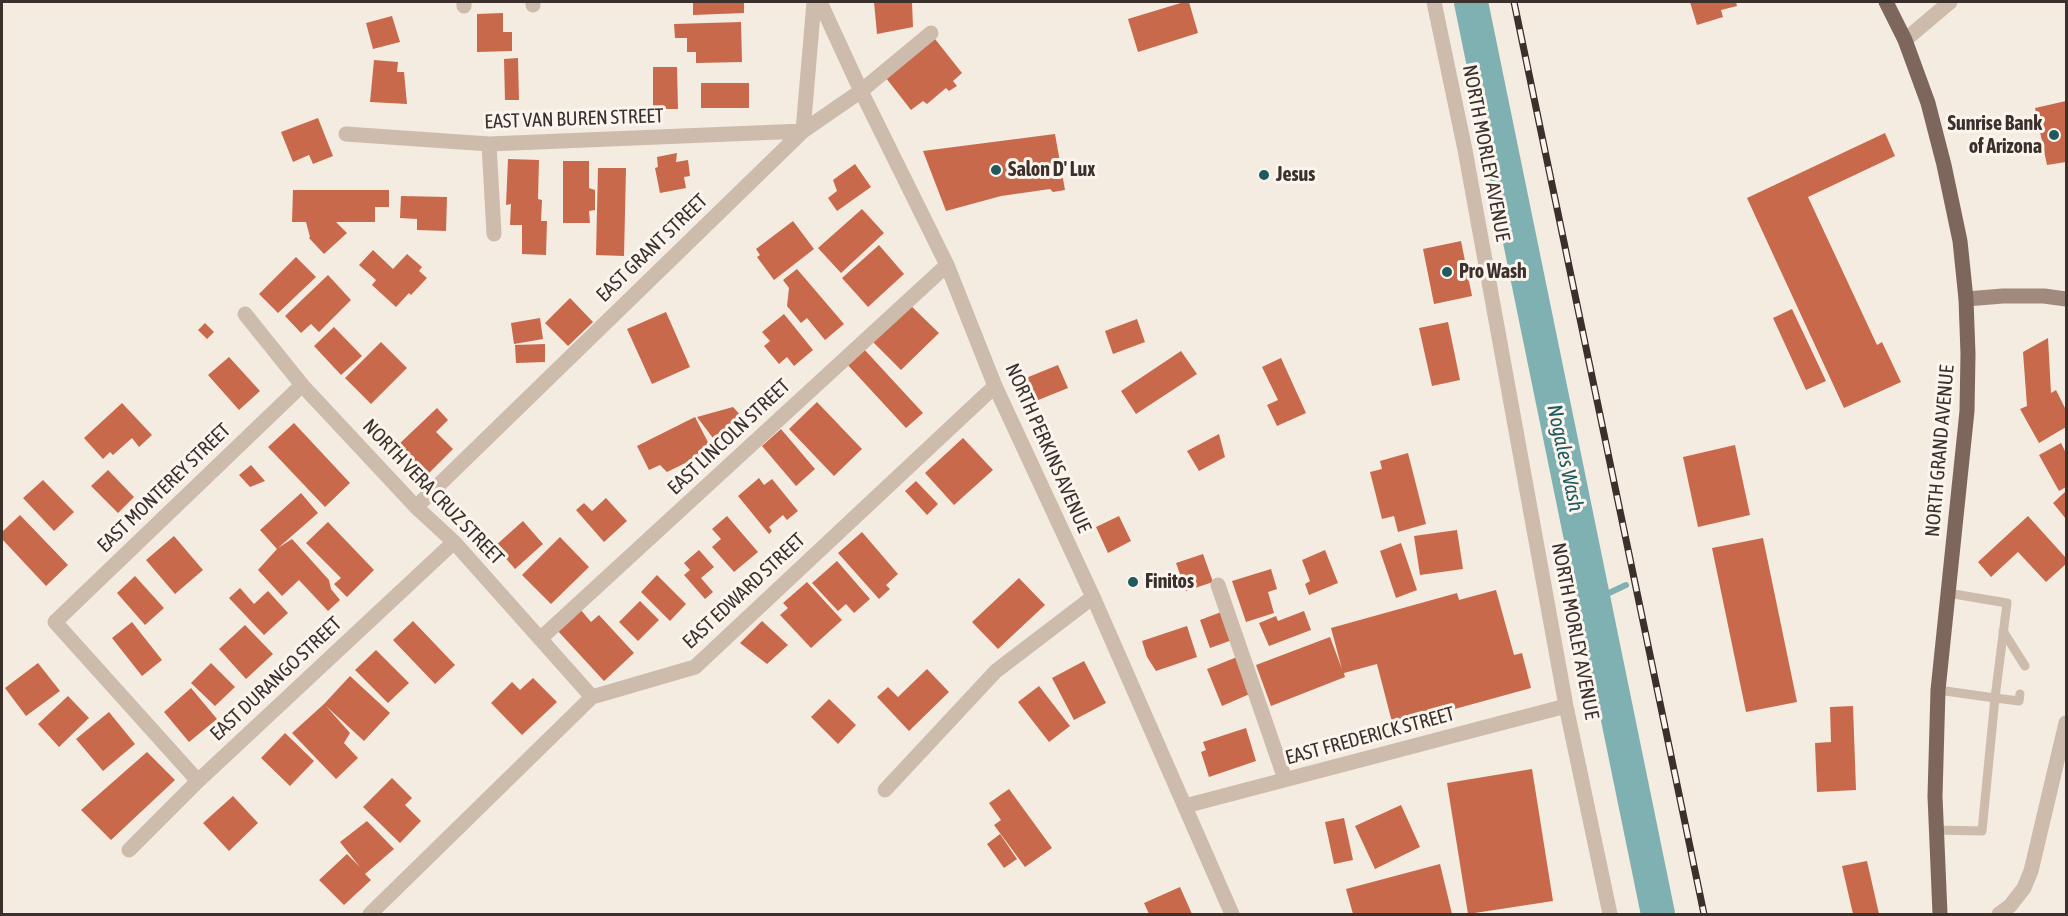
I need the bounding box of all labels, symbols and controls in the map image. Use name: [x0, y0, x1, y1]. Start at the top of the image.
street label: NORTH MORLEY AVENUE: [1457, 63, 1515, 243]
street label: EAST VAN BUREN STREET: [484, 104, 664, 134]
place label: Sunrise Bank of Arizona: [1948, 112, 2042, 159]
marker: Sunrise Bank of Arizona: [2047, 128, 2061, 142]
place label: Salon D' Lux: [1008, 158, 1095, 182]
marker: Salon D' Lux: [989, 163, 1003, 177]
place label: Jesus: [1276, 163, 1315, 187]
marker: Jesus: [1257, 168, 1271, 182]
street label: EAST GRANT STREET: [592, 189, 712, 307]
place label: Pro Wash: [1459, 260, 1527, 284]
marker: Pro Wash: [1440, 265, 1454, 279]
street label: NORTH PERKINS AVENUE: [1000, 360, 1096, 536]
street label: NORTH GRAND AVENUE: [1921, 364, 1959, 538]
street label: EAST LINCOLN STREET: [663, 374, 795, 500]
water label: Nogales Wash: [1541, 402, 1589, 514]
street label: NORTH VERA CRUZ STREET: [357, 414, 509, 570]
street label: EAST MONTEREY STREET: [93, 418, 235, 558]
street label: EAST EDWARD STREET: [678, 528, 810, 654]
street label: NORTH MORLEY AVENUE: [1546, 541, 1604, 721]
place label: Finitos: [1145, 570, 1194, 594]
marker: Finitos: [1126, 575, 1140, 589]
street label: EAST DURANGO STREET: [205, 612, 347, 746]
street label: EAST FREDERICK STREET: [1283, 702, 1457, 770]

